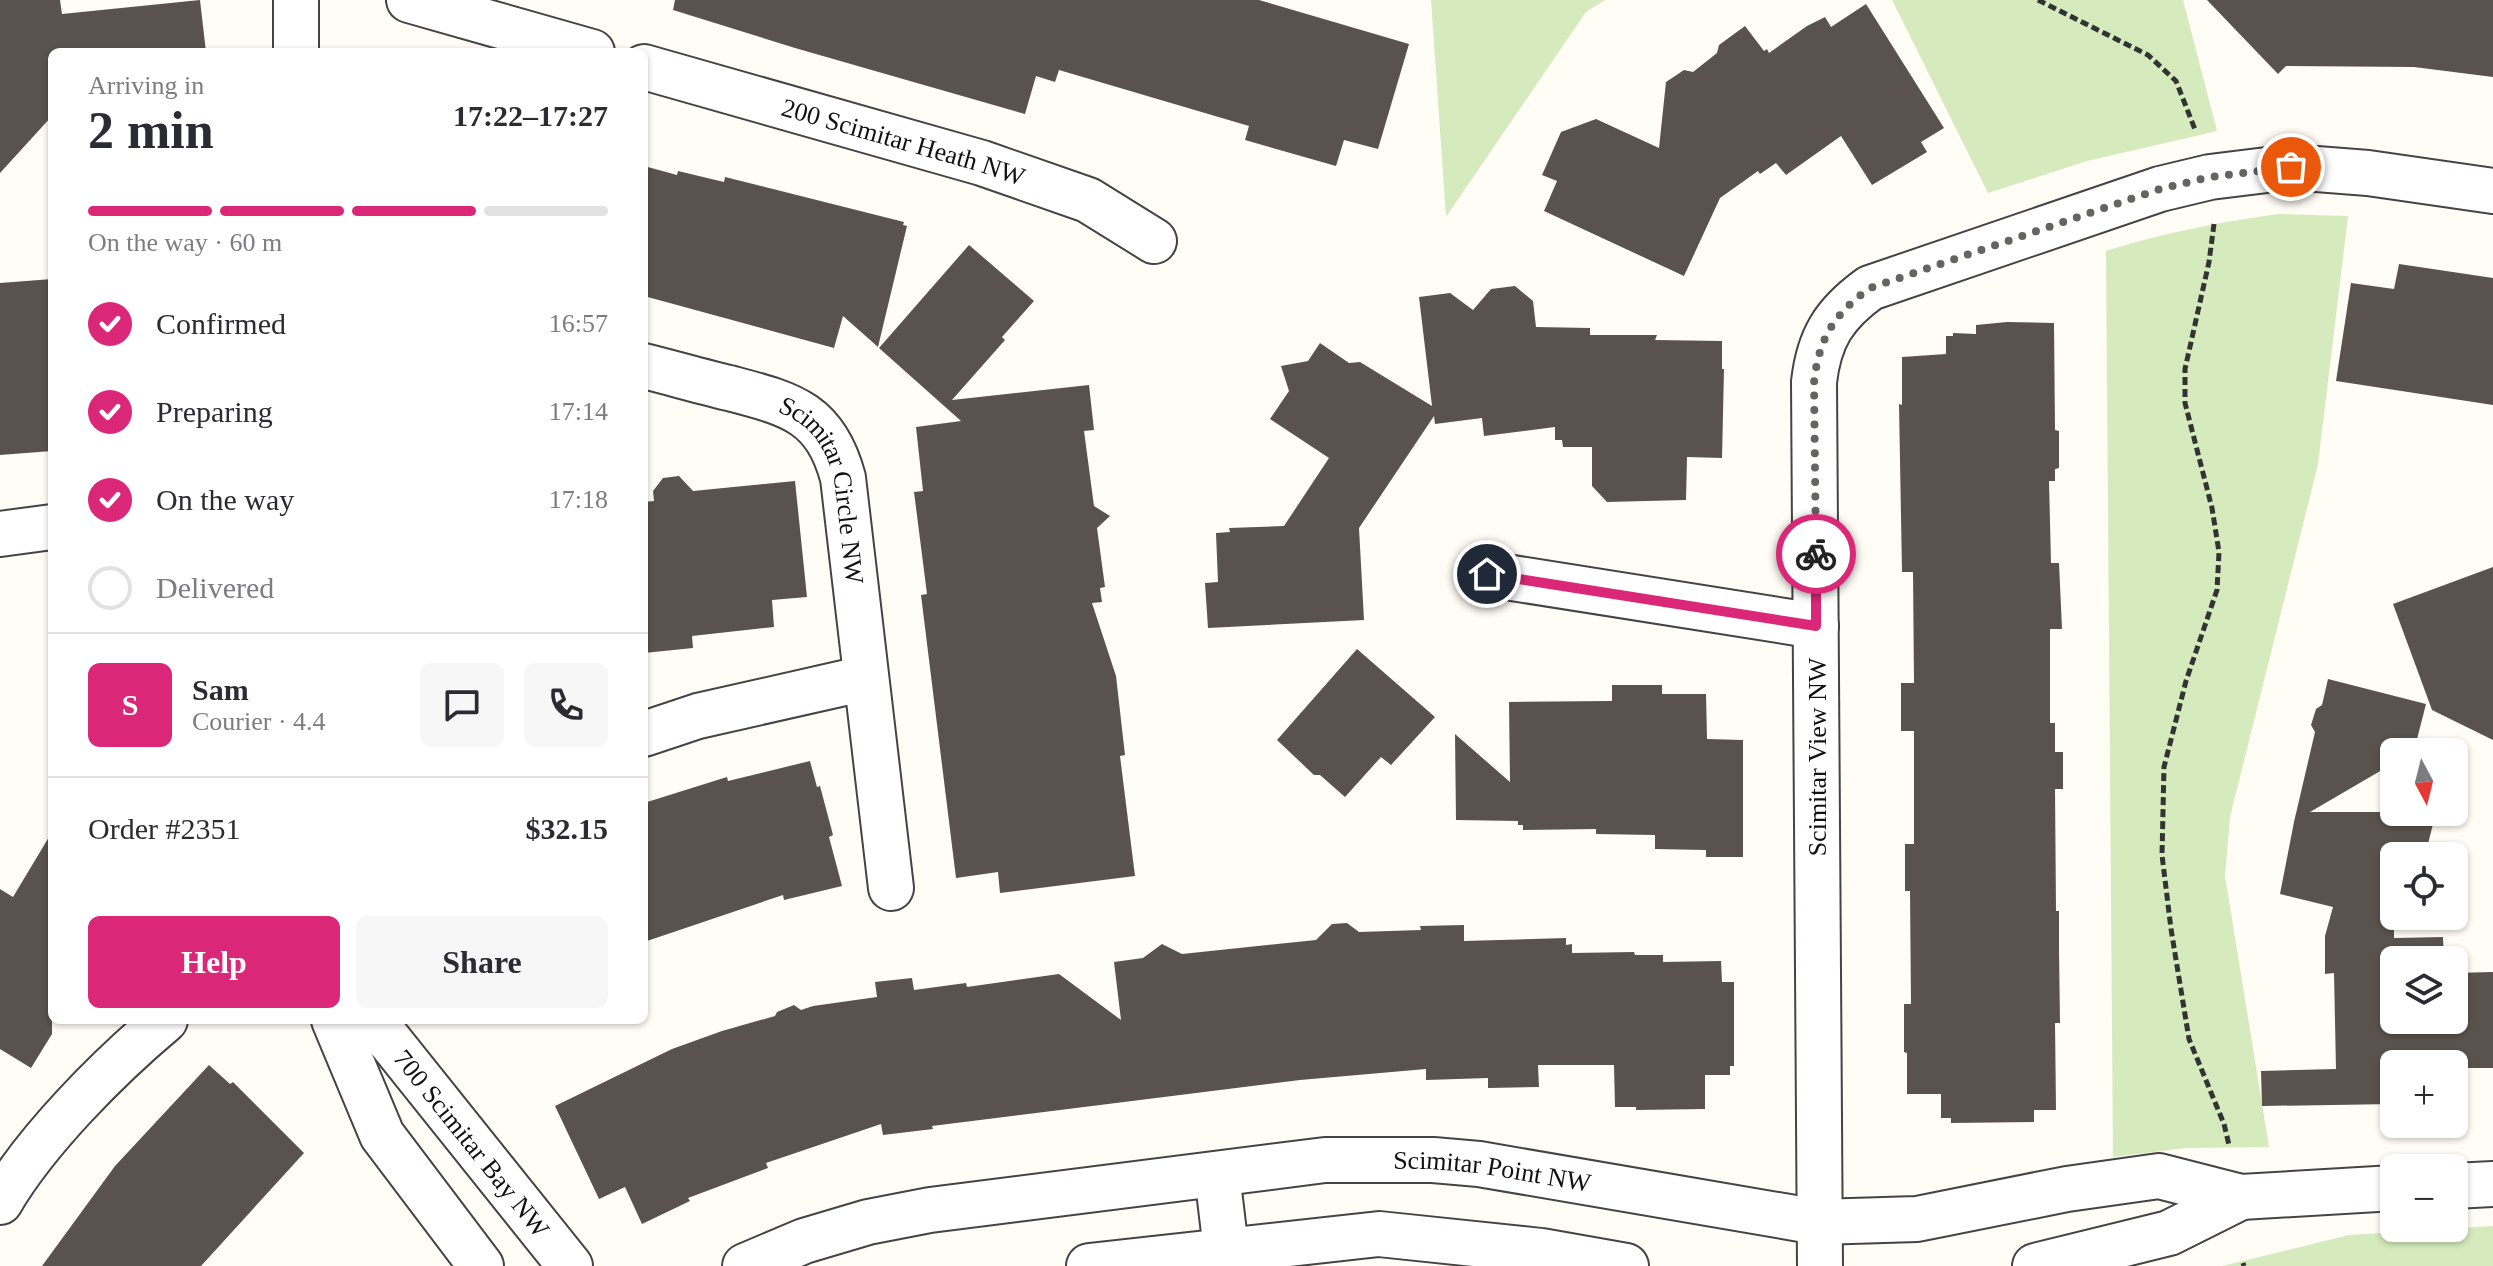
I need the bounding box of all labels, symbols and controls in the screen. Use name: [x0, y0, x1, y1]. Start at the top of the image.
text: Arriving in: [88, 71, 204, 100]
street label: 200 Scimitar Heath NW: [778, 93, 1029, 192]
text: 17:22–17:27: [453, 99, 608, 132]
text: 2 min: [88, 102, 214, 159]
pin: [2257, 133, 2325, 201]
icon: bag: [2269, 145, 2313, 189]
text: On the way · 60 m: [88, 228, 282, 257]
icon: check: [88, 302, 132, 346]
text: Confirmed: [156, 307, 286, 340]
text: 16:57: [549, 309, 608, 338]
icon: check: [88, 390, 132, 434]
street label: Scimitar Circle NW: [775, 391, 869, 586]
text: Preparing: [156, 395, 273, 428]
text: 17:14: [549, 397, 608, 426]
icon: check: [88, 478, 132, 522]
text: On the way: [156, 483, 294, 516]
text: 17:18: [549, 485, 608, 514]
courier: [1776, 514, 1856, 594]
icon: bike: [1794, 532, 1838, 576]
pin: [1453, 540, 1521, 608]
icon: home: [1465, 552, 1509, 596]
text: Delivered: [156, 571, 274, 604]
street label: Scimitar View NW: [1803, 657, 1832, 856]
button: chat: [420, 663, 504, 747]
button: phone: [524, 663, 608, 747]
text: Sam: [192, 673, 249, 706]
text: S: [122, 688, 138, 721]
text: Courier · 4.4: [192, 707, 326, 736]
north arrow: [2380, 738, 2468, 826]
map controls: [2380, 738, 2468, 1242]
text: Order #2351: [88, 812, 240, 845]
text: $32.15: [526, 812, 608, 845]
button: locate: [2380, 842, 2468, 930]
button: Help: [88, 916, 340, 1008]
button: Share: [356, 916, 608, 1008]
button: layers: [2380, 946, 2468, 1034]
street label: 700 Scimitar Bay NW: [388, 1044, 555, 1244]
button: +: [2380, 1050, 2468, 1138]
street label: Scimitar Point NW: [1393, 1145, 1594, 1198]
button: −: [2380, 1154, 2468, 1242]

